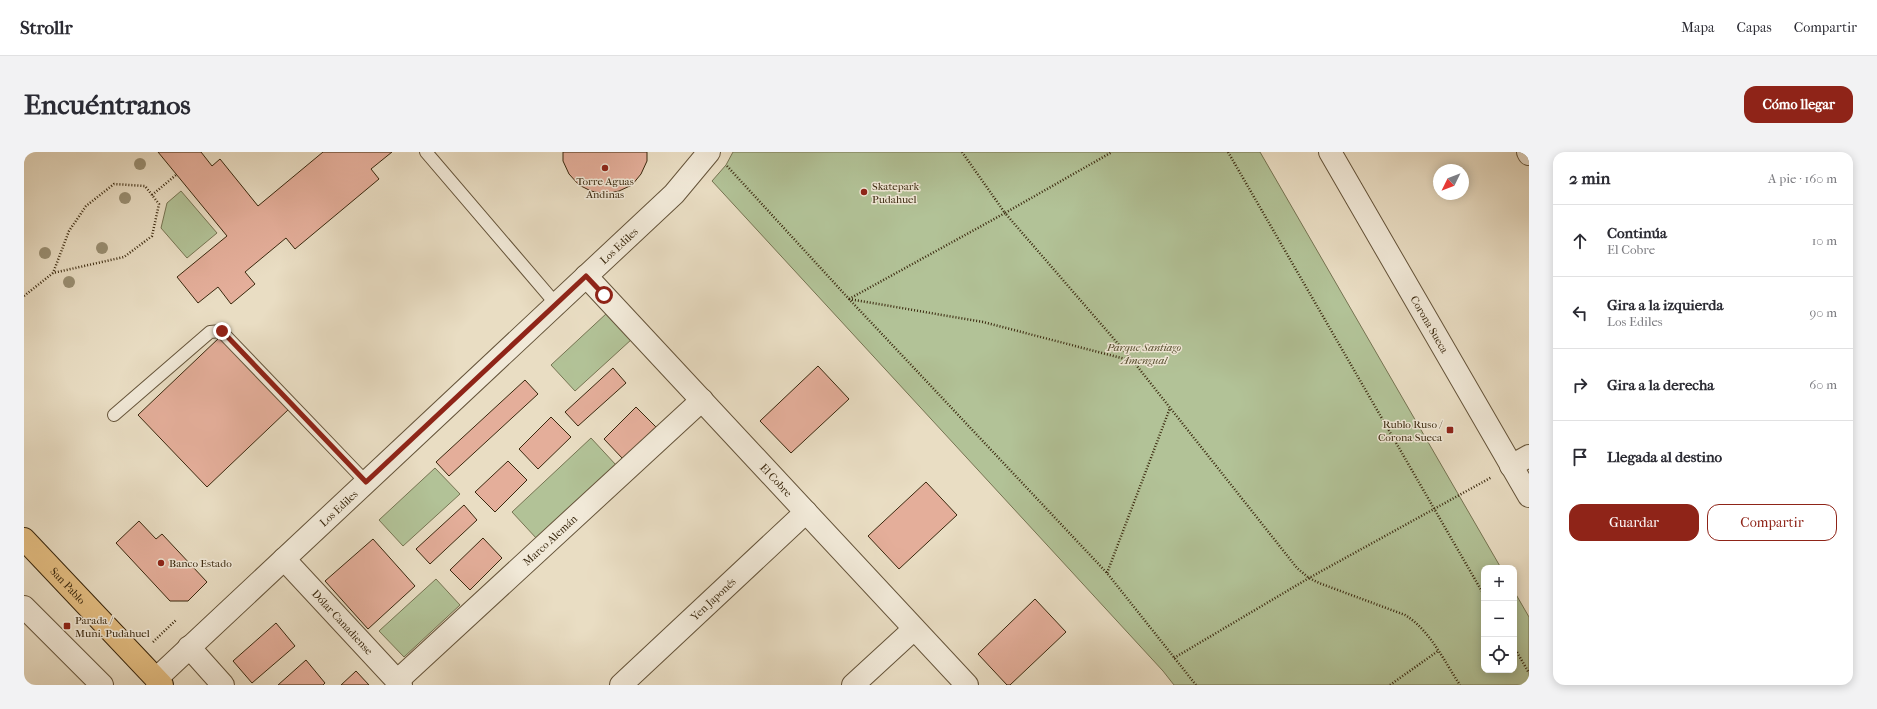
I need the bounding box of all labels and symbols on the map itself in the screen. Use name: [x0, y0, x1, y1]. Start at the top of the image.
marker: Torre Aguas Andinas: [600, 163, 610, 173]
north arrow: [1433, 164, 1469, 200]
place label: Torre Aguas Andinas: [576, 175, 634, 201]
place label: Skatepark Pudahuel: [872, 180, 919, 206]
marker: Skatepark Pudahuel: [859, 187, 869, 197]
street label: Los Ediles: [597, 225, 640, 267]
route start: [595, 286, 613, 304]
street label: Corona Sueca: [1408, 293, 1452, 356]
route end: [213, 322, 231, 340]
park label: Parque Santiago Amengual: [1106, 341, 1181, 367]
place label: Rublo Ruso / Corona Sueca: [1378, 418, 1443, 444]
marker: Rublo Ruso / Corona Sueca: [1445, 425, 1455, 435]
street label: El Cobre: [757, 461, 795, 500]
street label: Los Ediles: [317, 487, 360, 529]
street label: Marco Alemán: [520, 512, 580, 568]
place label: Banco Estado: [169, 557, 232, 570]
marker: Banco Estado: [156, 558, 166, 568]
street label: San Pablo: [48, 565, 89, 607]
street label: Yen Japonés: [687, 575, 738, 624]
street label: Dólar Canadiense: [309, 587, 376, 657]
place label: Parada / Muni. Pudahuel: [75, 614, 150, 640]
marker: Parada / Muni. Pudahuel: [62, 621, 72, 631]

